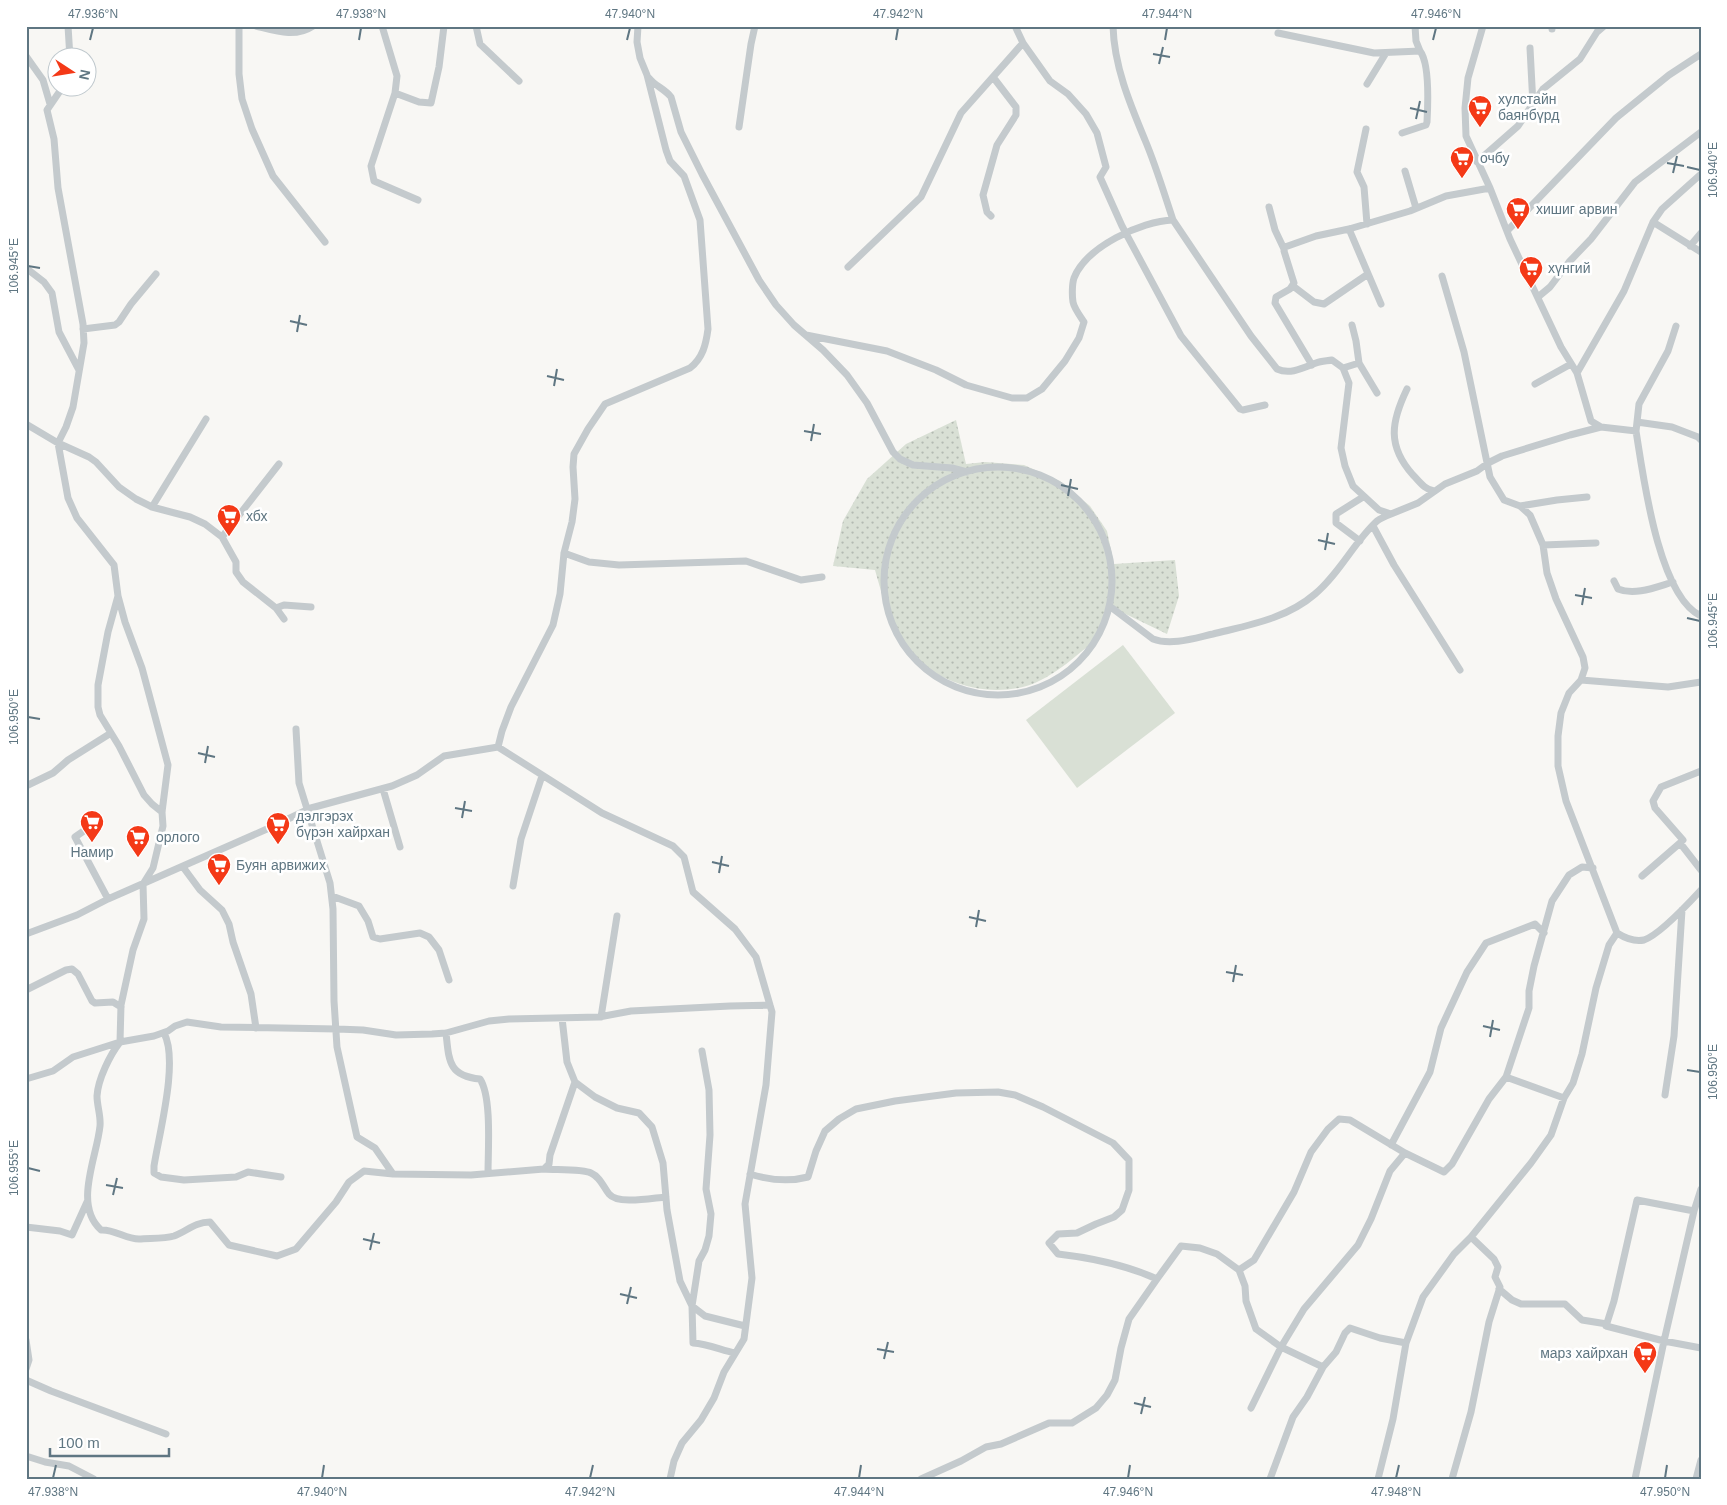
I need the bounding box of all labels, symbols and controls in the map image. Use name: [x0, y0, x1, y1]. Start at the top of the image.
text: 47.936°N: [68, 7, 118, 21]
text: 47.938°N: [336, 7, 386, 21]
text: 47.940°N: [605, 7, 655, 21]
text: 47.942°N: [873, 7, 923, 21]
text: 47.944°N: [1142, 7, 1192, 21]
text: 47.946°N: [1411, 7, 1461, 21]
north arrow: [48, 48, 98, 98]
text: N: [76, 68, 94, 81]
place label: хулстайн баянбүрд: [1498, 91, 1559, 123]
supermarket icon: хулстайн баянбүрд: [1467, 94, 1493, 128]
text: 106.940°E: [1706, 142, 1720, 198]
supermarket icon: очбу: [1449, 145, 1475, 179]
place label: очбу: [1480, 150, 1509, 166]
supermarket icon: хишиг арвин: [1505, 196, 1531, 230]
place label: хишиг арвин: [1536, 201, 1617, 217]
text: 106.945°E: [7, 238, 21, 294]
supermarket icon: хүнгий: [1518, 255, 1544, 289]
place label: хүнгий: [1548, 260, 1590, 276]
supermarket icon: хбх: [216, 503, 242, 537]
place label: хбх: [246, 508, 267, 524]
text: 106.945°E: [1706, 593, 1720, 649]
text: 106.950°E: [7, 689, 21, 745]
place label: дэлгэрэх бүрэн хайрхан: [296, 808, 390, 840]
supermarket icon: Намир: [79, 809, 105, 843]
supermarket icon: дэлгэрэх бүрэн хайрхан: [265, 811, 291, 845]
supermarket icon: орлого: [125, 824, 151, 858]
place label: орлого: [156, 829, 200, 845]
place label: Намир: [70, 844, 114, 860]
supermarket icon: Буян арвижих: [206, 852, 232, 886]
place label: Буян арвижих: [236, 857, 326, 873]
text: 106.950°E: [1706, 1044, 1720, 1100]
text: 106.955°E: [7, 1140, 21, 1196]
supermarket icon: марз хайрхан: [1632, 1340, 1658, 1374]
place label: марз хайрхан: [1540, 1345, 1628, 1361]
scale bar: [50, 1425, 169, 1457]
text: 100 m: [58, 1434, 100, 1451]
text: 47.938°N: [28, 1485, 78, 1499]
text: 47.940°N: [297, 1485, 347, 1499]
text: 47.942°N: [565, 1485, 615, 1499]
text: 47.944°N: [834, 1485, 884, 1499]
text: 47.946°N: [1103, 1485, 1153, 1499]
text: 47.948°N: [1371, 1485, 1421, 1499]
text: 47.950°N: [1640, 1485, 1690, 1499]

